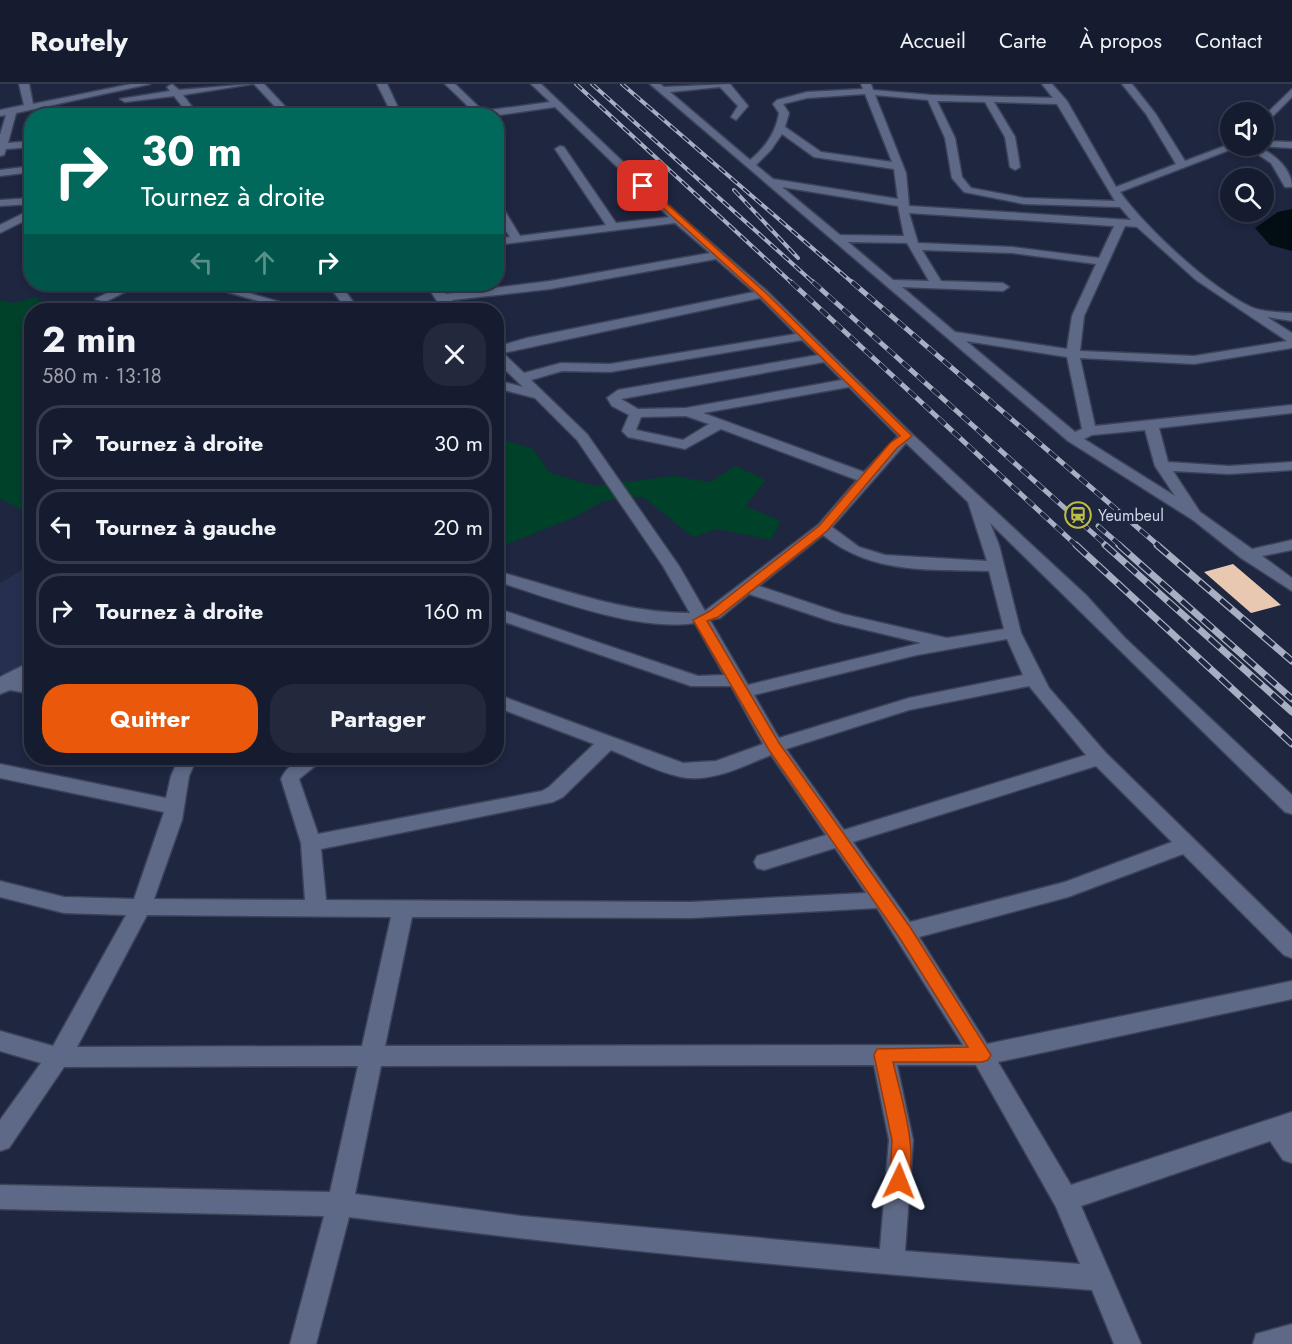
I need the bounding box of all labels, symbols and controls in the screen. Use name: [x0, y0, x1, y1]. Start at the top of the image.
text: Routely: [30, 21, 128, 62]
text: Accueil: [900, 26, 966, 56]
text: Carte: [999, 26, 1047, 56]
text: À propos: [1080, 26, 1162, 56]
text: Contact: [1195, 26, 1262, 56]
map controls: [1220, 102, 1274, 222]
button: sound: [1220, 102, 1274, 156]
text: 30 m: [141, 121, 242, 182]
icon: right: [42, 132, 120, 210]
pin: [617, 160, 668, 211]
button: search: [1220, 168, 1274, 222]
icon: arrive: [626, 169, 659, 202]
text: Tournez à droite: [141, 177, 325, 216]
icon: left: [185, 246, 218, 279]
icon: ahead: [248, 246, 281, 279]
icon: right: [311, 246, 344, 279]
text: 2 min: [42, 313, 137, 365]
button: close: [423, 323, 486, 386]
text: 580 m · 13:18: [42, 362, 162, 391]
icon: right: [45, 426, 78, 459]
text: Tournez à droite: [96, 427, 263, 459]
text: 30 m: [434, 427, 483, 459]
station icon: Yeumbeul: [1063, 500, 1093, 530]
place label: Yeumbeul: [1098, 504, 1164, 527]
icon: left: [45, 510, 78, 543]
text: Tournez à gauche: [96, 511, 276, 543]
text: 20 m: [434, 511, 483, 543]
icon: right: [45, 594, 78, 627]
text: Tournez à droite: [96, 595, 263, 627]
text: 160 m: [423, 595, 483, 627]
button: Quitter: [42, 684, 258, 753]
button: Partager: [270, 684, 486, 753]
position arrow: [867, 1149, 931, 1213]

